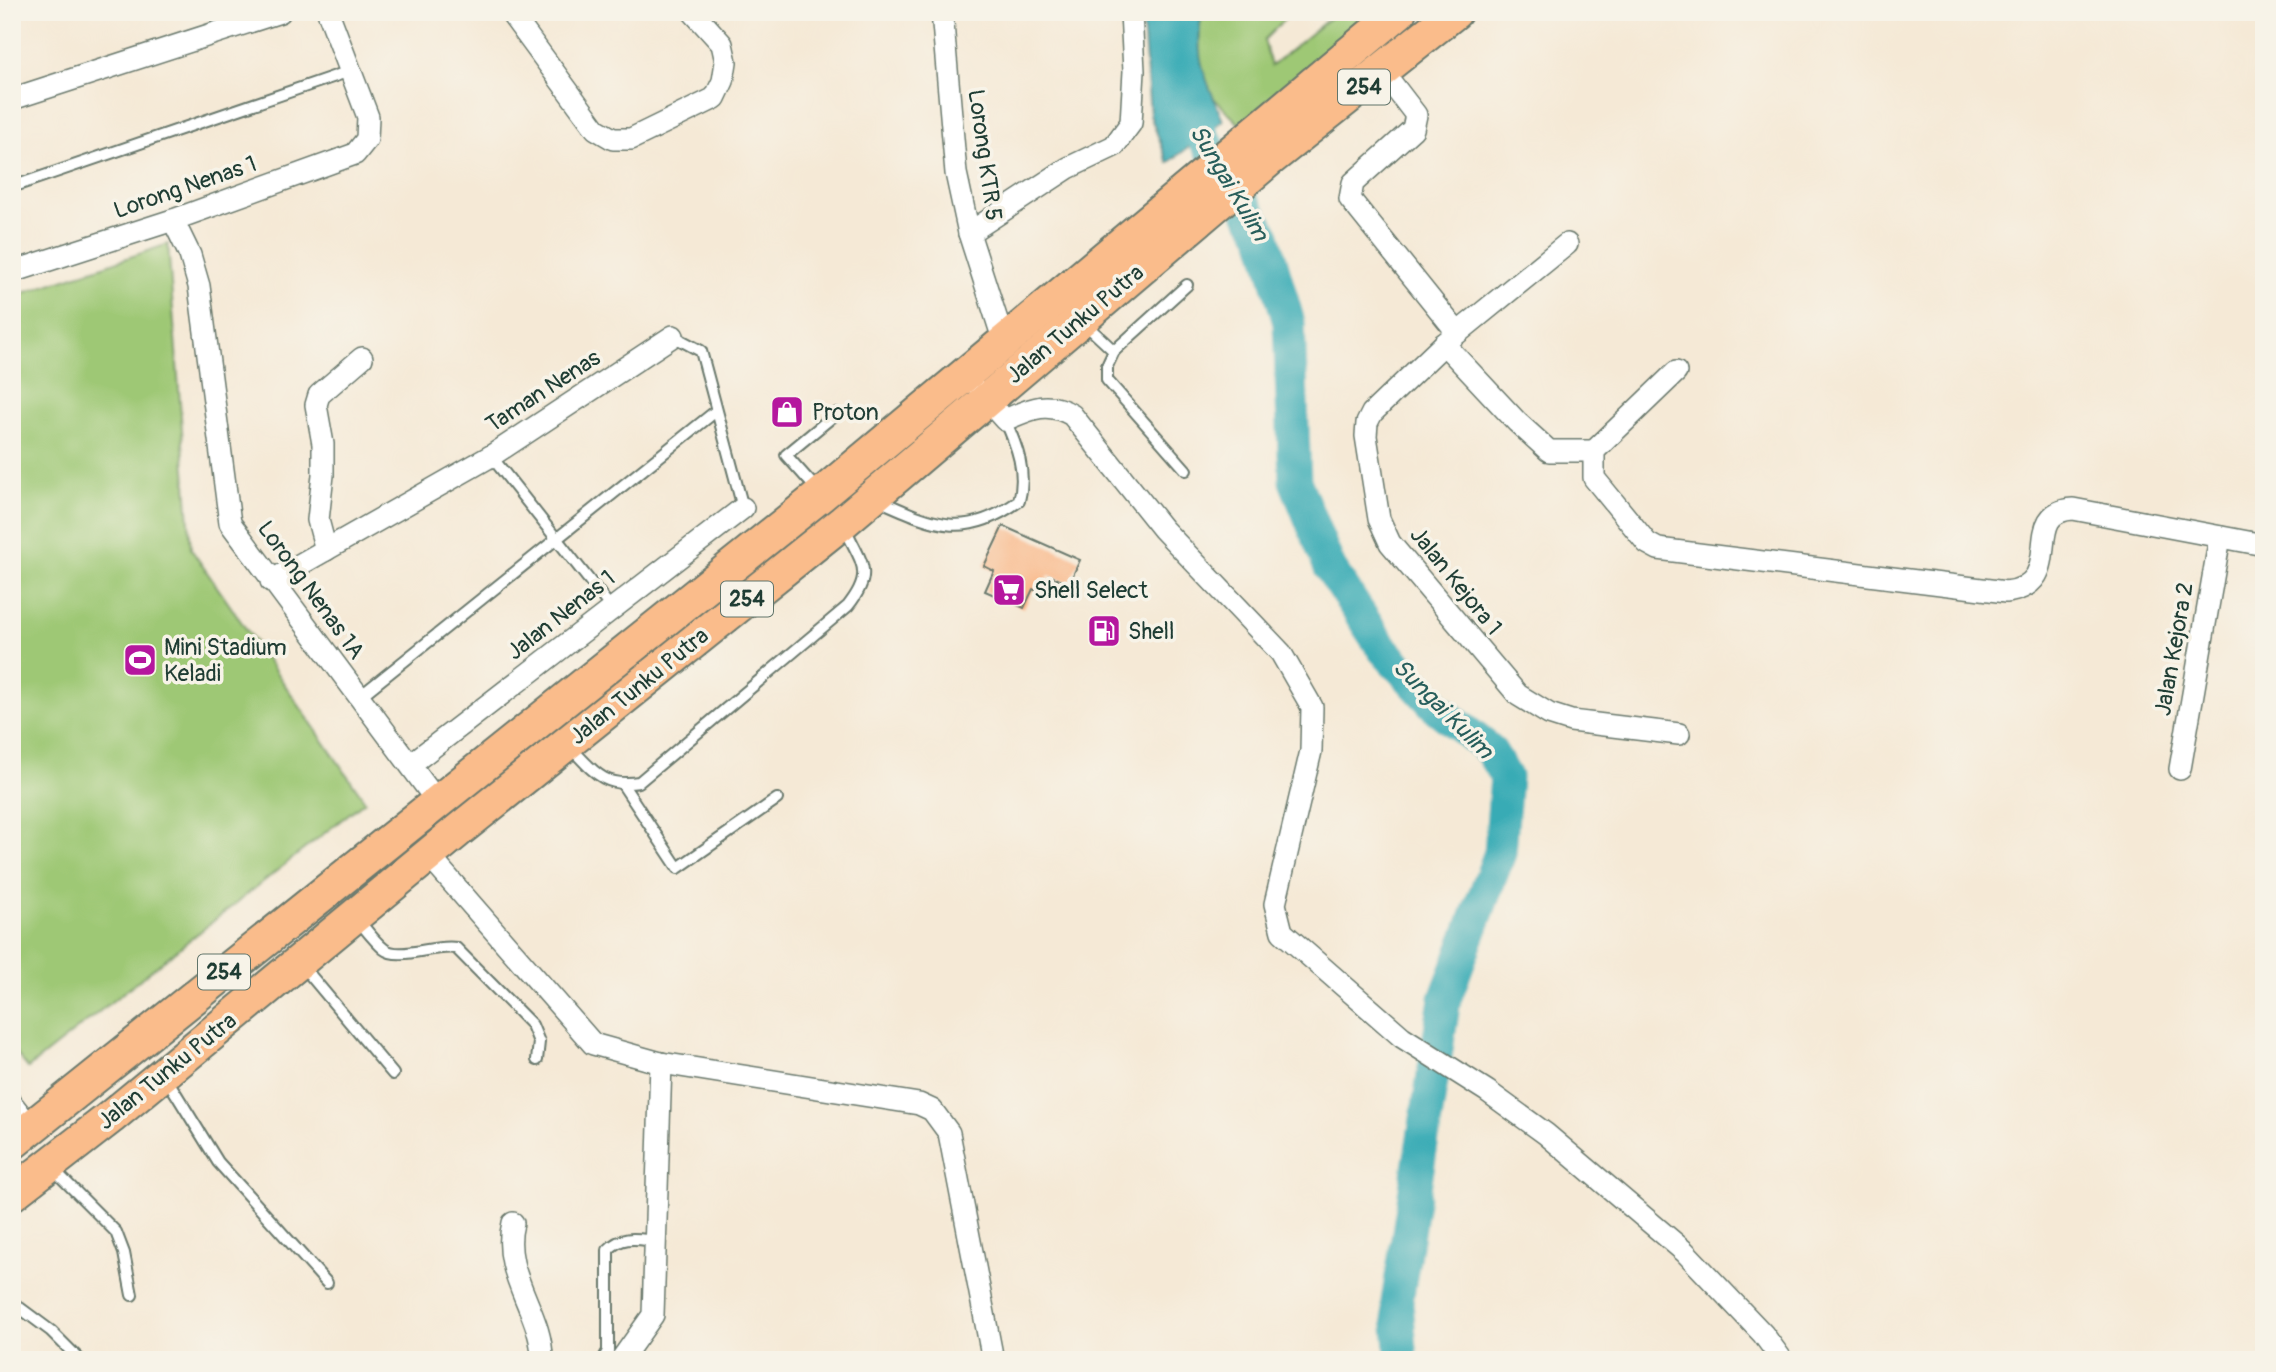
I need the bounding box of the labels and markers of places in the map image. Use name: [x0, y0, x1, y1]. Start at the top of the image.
shop icon: Proton: [768, 393, 806, 431]
place label: Proton: [812, 398, 879, 427]
supermarket icon: Shell Select: [990, 571, 1028, 609]
place label: Shell Select: [1034, 576, 1149, 605]
fuel station icon: Shell: [1085, 612, 1123, 650]
place label: Shell: [1128, 617, 1174, 646]
place label: Mini Stadium Keladi: [164, 633, 287, 688]
sports icon: Mini Stadium Keladi: [121, 641, 159, 679]

